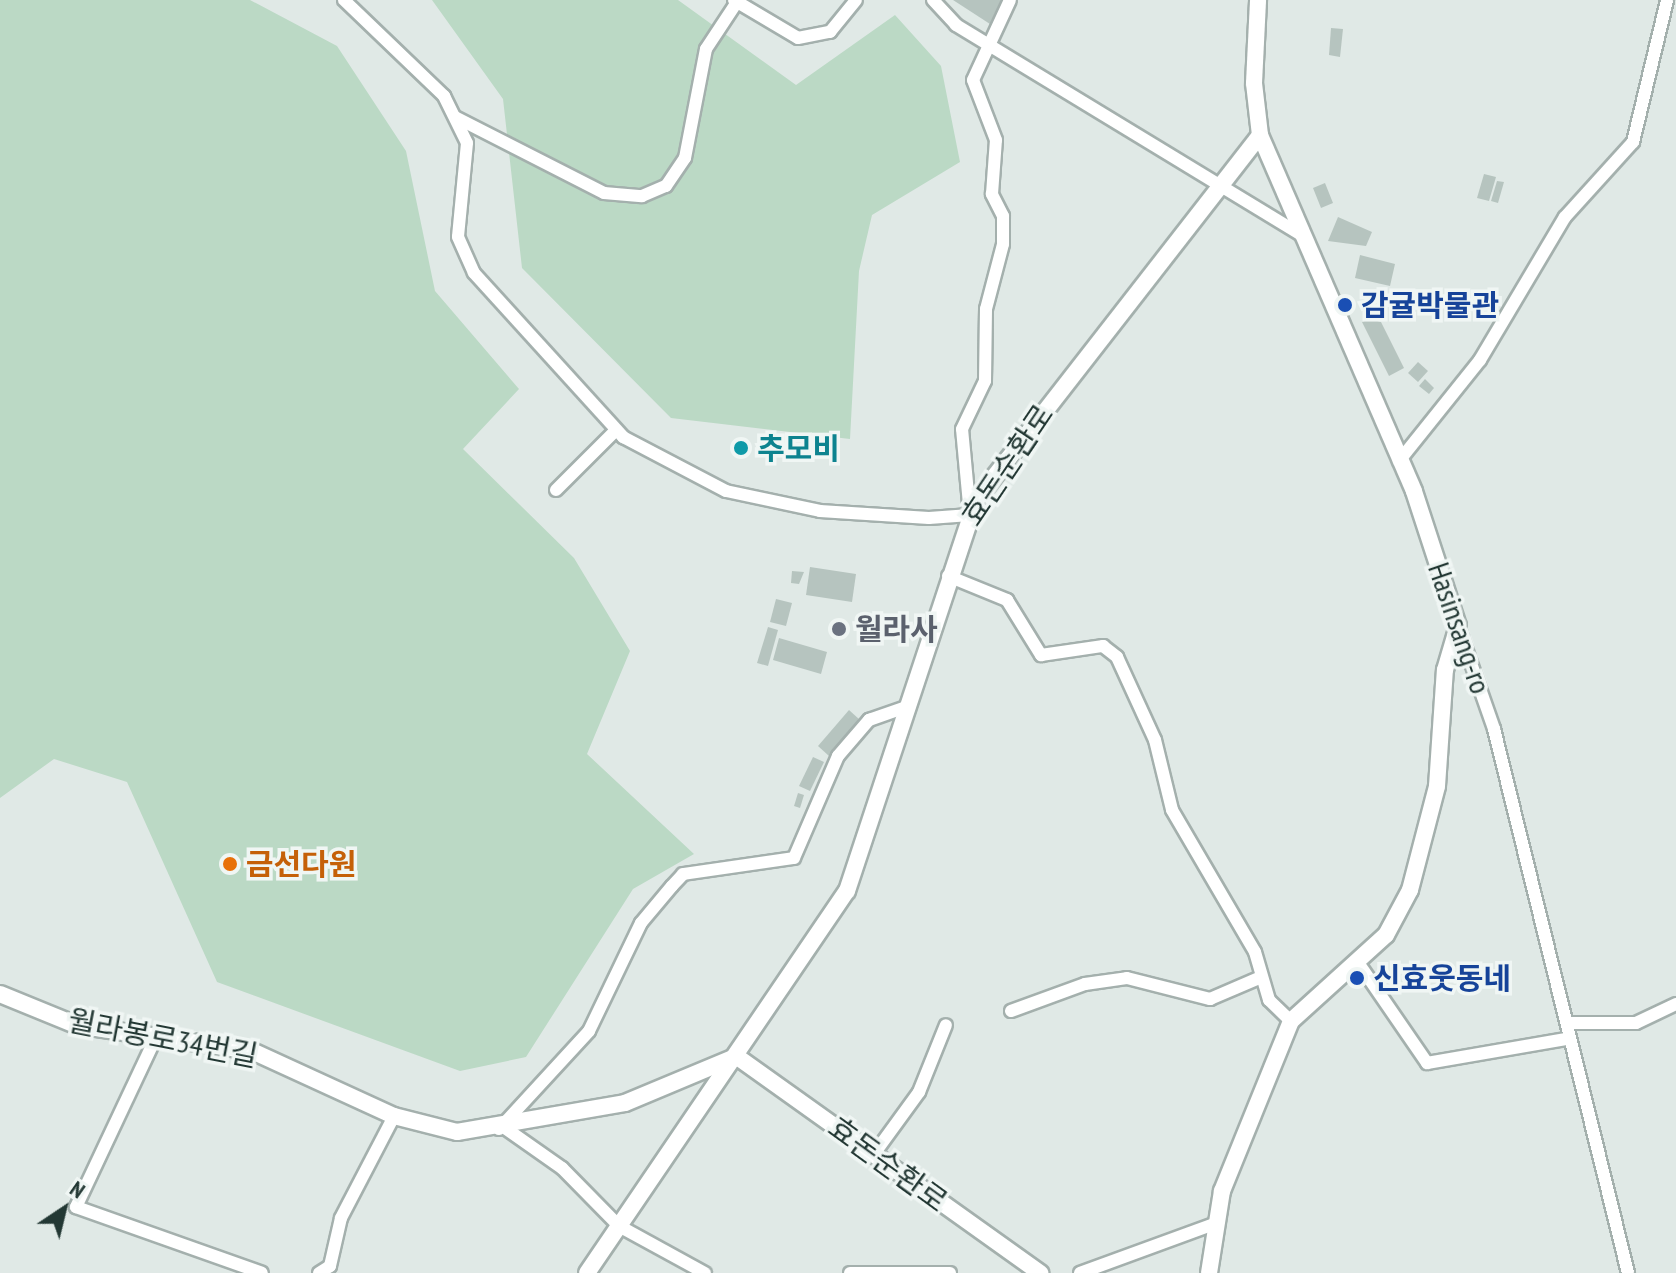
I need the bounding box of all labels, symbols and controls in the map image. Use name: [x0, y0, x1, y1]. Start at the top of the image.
place label: 감귤박물관: [1361, 287, 1499, 323]
marker: 감귤박물관: [1336, 296, 1354, 314]
street label: 효돈순환로: [953, 398, 1061, 532]
place label: 추모비: [757, 430, 840, 466]
marker: 추모비: [732, 439, 750, 457]
street label: Hasinsang-ro: [1421, 558, 1499, 698]
place label: 월라사: [855, 611, 938, 647]
marker: 월라사: [830, 620, 848, 638]
place label: 금선다원: [246, 846, 356, 882]
marker: 금선다원: [221, 855, 239, 873]
place label: 신효웃동네: [1373, 960, 1511, 996]
marker: 신효웃동네: [1348, 969, 1366, 987]
street label: 월라봉로34번길: [65, 1002, 261, 1074]
street label: 효돈순환로: [822, 1109, 954, 1219]
north arrow: [24, 1169, 104, 1249]
text: N: [65, 1174, 91, 1204]

